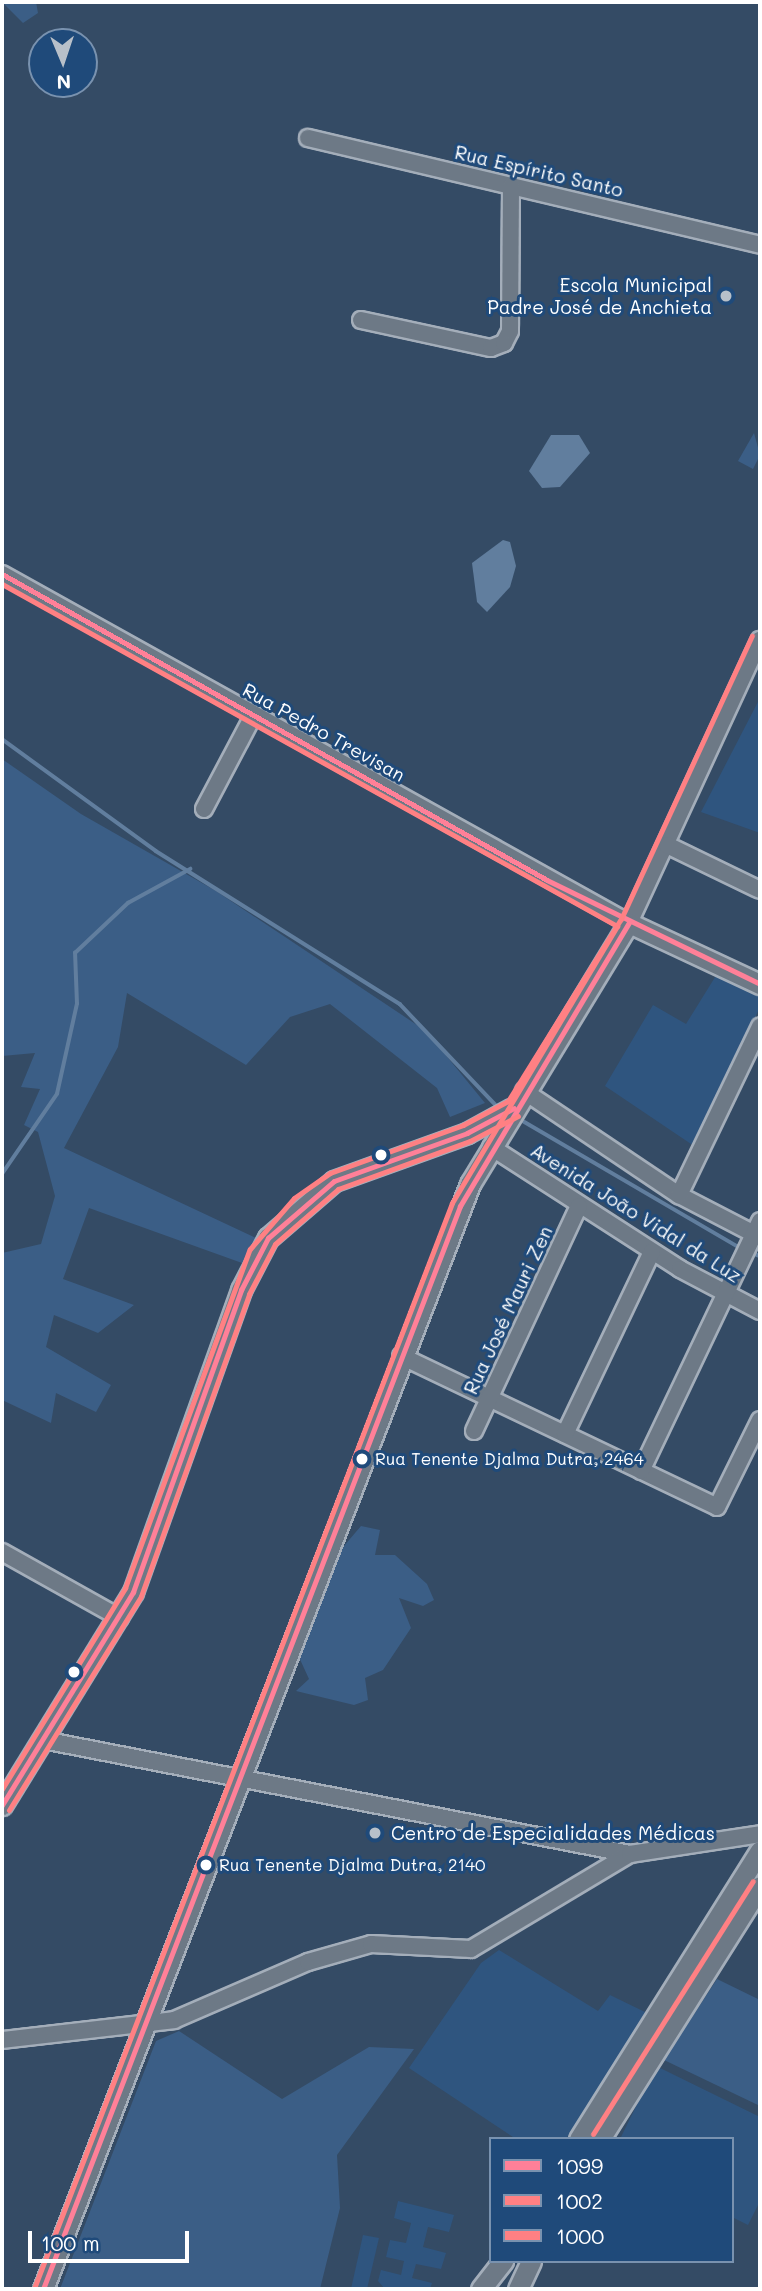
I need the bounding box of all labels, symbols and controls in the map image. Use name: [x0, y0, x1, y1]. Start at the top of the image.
north arrow: [28, 28, 98, 98]
text: N: [56, 70, 71, 95]
street label: Rua Espírito Santo: [453, 141, 625, 201]
place label: Escola Municipal Padre José de Anchieta: [487, 274, 712, 318]
marker: Escola Municipal Padre José de Anchieta: [718, 288, 734, 304]
street label: Rua Pedro Trevisan: [239, 678, 409, 786]
street label: Avenida João Vidal da Luz: [527, 1139, 745, 1287]
unlabelled marker: [374, 1148, 388, 1162]
street label: Rua José Mauri Zen: [459, 1222, 557, 1398]
place label: Rua Tenente Djalma Dutra, 2464: [375, 1449, 644, 1469]
marker: Rua Tenente Djalma Dutra, 2464: [355, 1452, 369, 1466]
unlabelled marker: [67, 1665, 81, 1679]
place label: Centro de Especialidades Médicas: [391, 1822, 715, 1844]
marker: Centro de Especialidades Médicas: [365, 1823, 385, 1843]
place label: Rua Tenente Djalma Dutra, 2140: [219, 1855, 486, 1875]
marker: Rua Tenente Djalma Dutra, 2140: [199, 1858, 213, 1872]
legend: [489, 2137, 734, 2263]
text: 1099: [556, 2152, 603, 2179]
text: 1002: [556, 2187, 603, 2214]
scale bar: [32, 2218, 192, 2262]
text: 1000: [556, 2222, 604, 2249]
text: 100 m: [41, 2229, 100, 2256]

